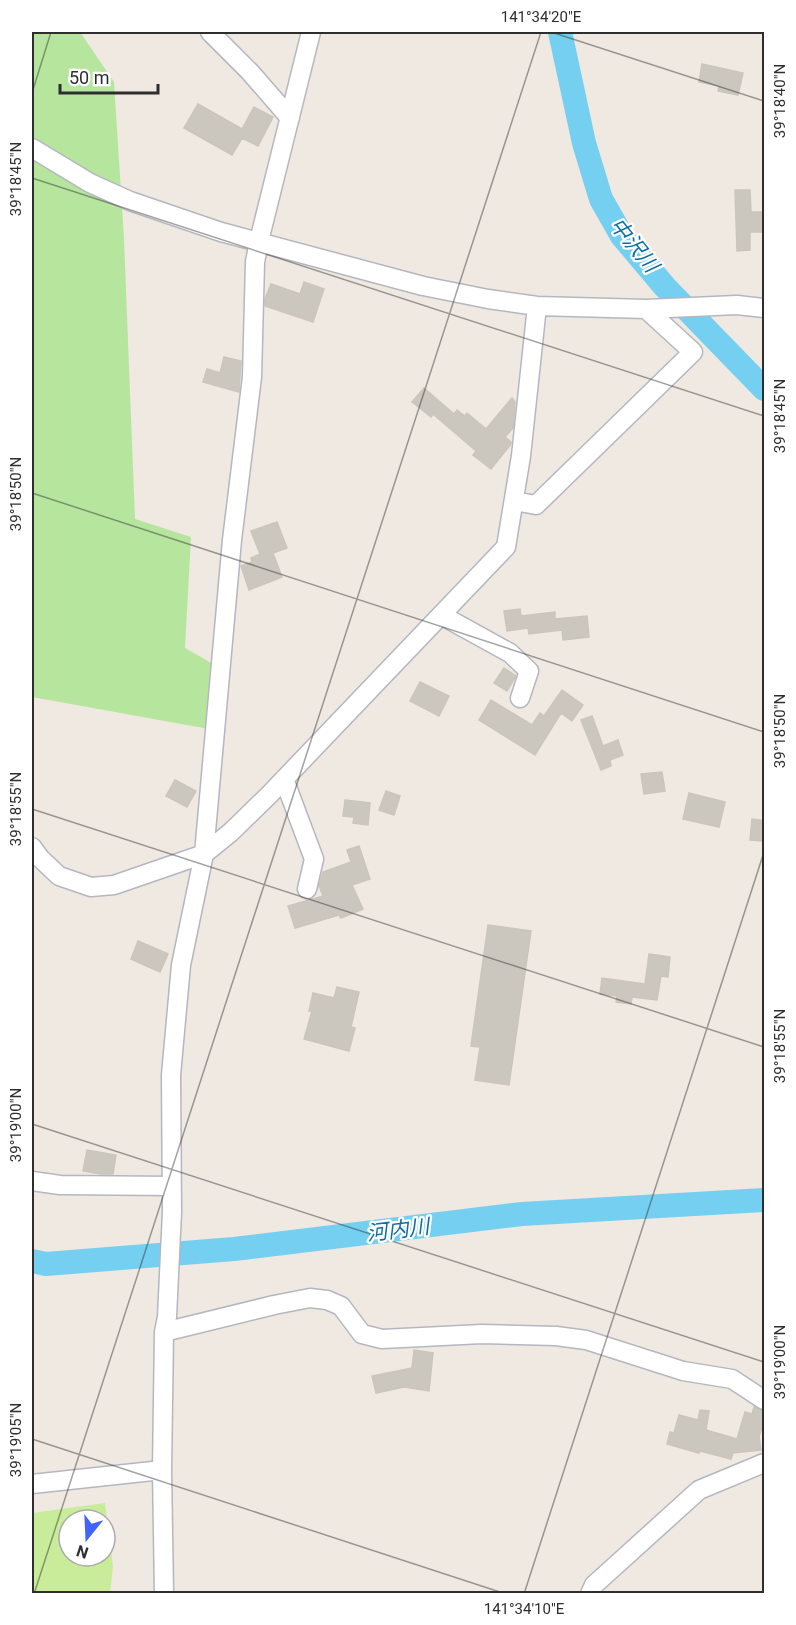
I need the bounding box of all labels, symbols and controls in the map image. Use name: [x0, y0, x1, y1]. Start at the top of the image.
text: 141°34'20"E: [501, 8, 582, 26]
scale bar: [60, 57, 158, 95]
text: 39°18'40"N: [771, 64, 789, 138]
text: 50 m: [69, 67, 109, 88]
text: 39°18'45"N: [7, 142, 25, 216]
water label: 中沢川: [605, 213, 664, 279]
text: 39°18'45"N: [771, 379, 789, 453]
text: 39°18'50"N: [7, 457, 25, 531]
text: 39°18'50"N: [771, 694, 789, 768]
text: 39°18'55"N: [7, 772, 25, 846]
text: 39°18'55"N: [771, 1009, 789, 1083]
text: 39°19'00"N: [7, 1088, 25, 1162]
water label: 河内川: [365, 1214, 433, 1246]
text: 39°19'00"N: [771, 1325, 789, 1399]
text: 39°19'05"N: [7, 1403, 25, 1477]
north arrow: [57, 1508, 117, 1568]
text: N: [74, 1541, 91, 1563]
text: 141°34'10"E: [484, 1600, 565, 1618]

